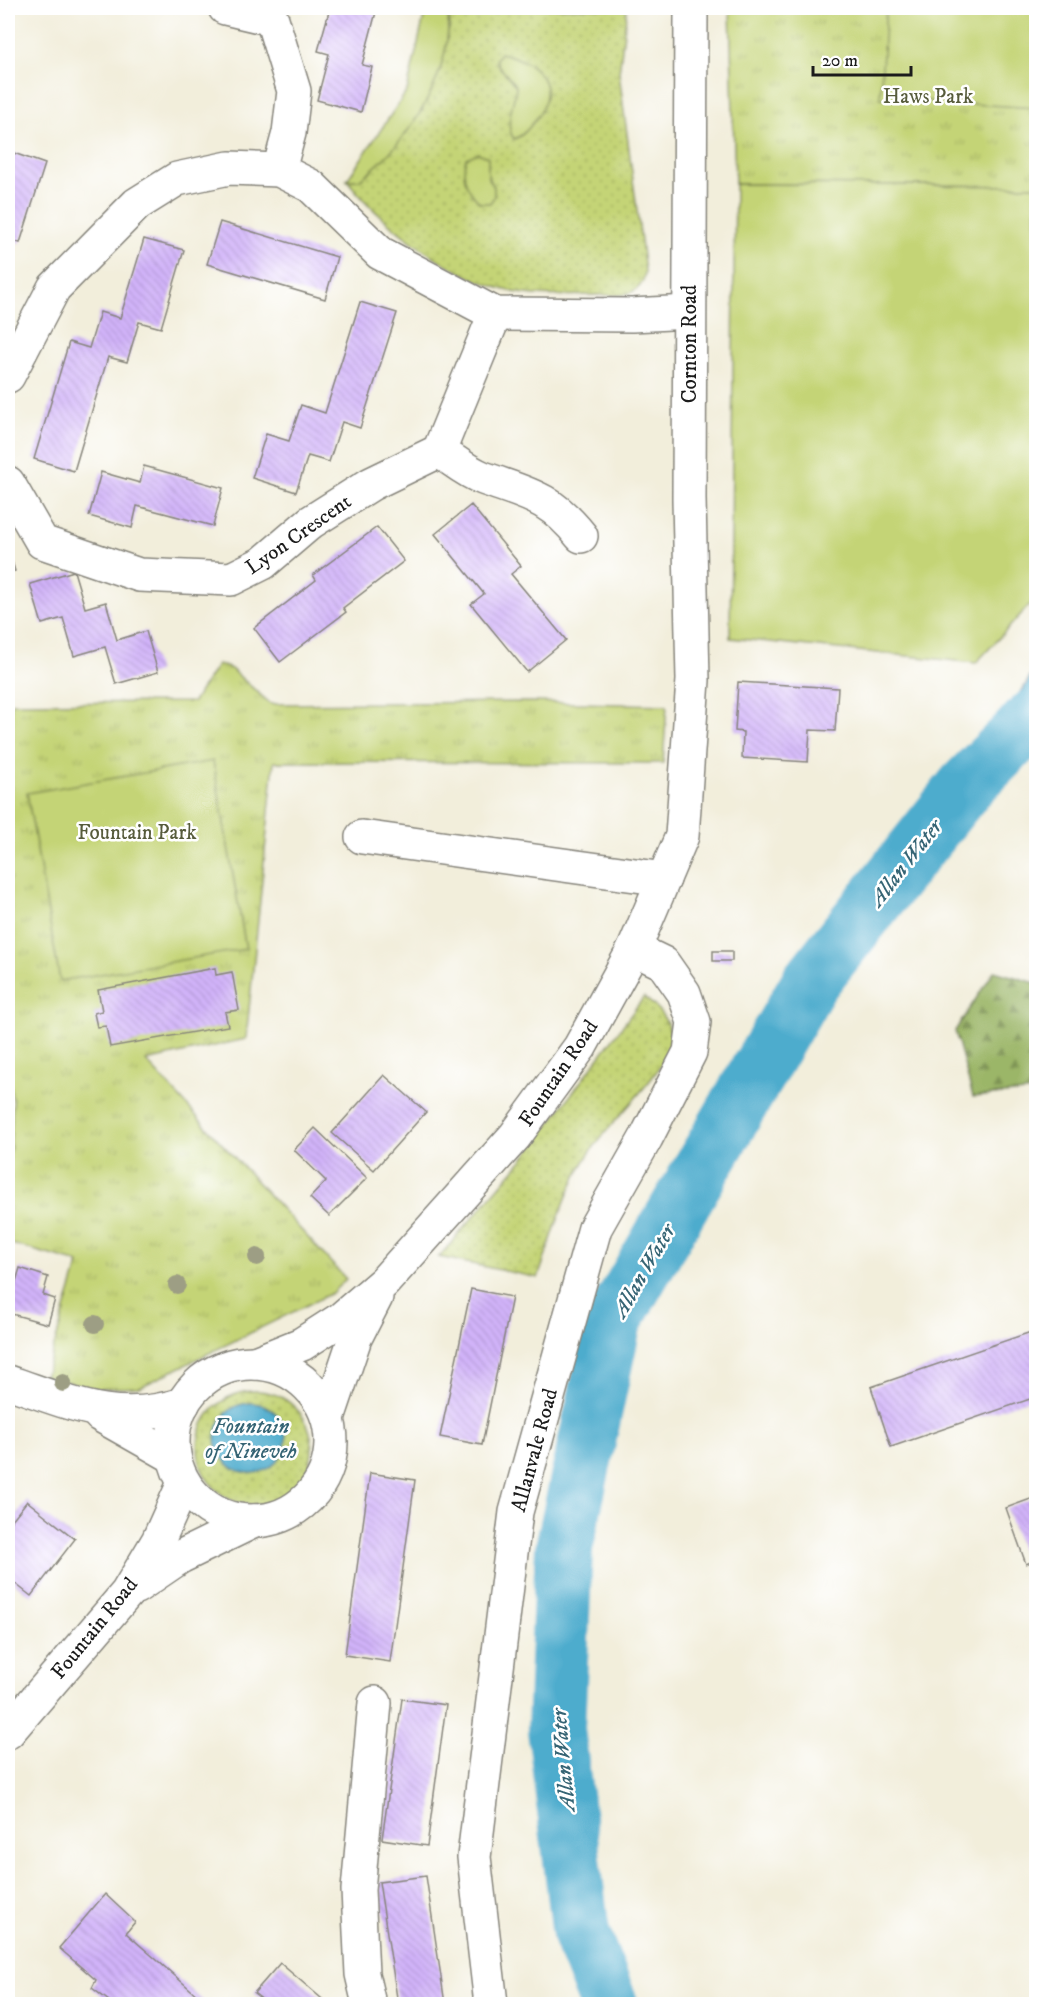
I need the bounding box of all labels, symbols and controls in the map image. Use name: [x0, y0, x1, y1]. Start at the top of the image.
scale bar: [813, 39, 910, 77]
text: 20 m: [822, 50, 858, 72]
park label: Haws Park: [883, 84, 974, 110]
street label: Cornton Road: [677, 284, 703, 403]
street label: Lyon Crescent: [241, 489, 357, 581]
water label: Allan Water: [862, 813, 950, 914]
park label: Fountain Park: [77, 820, 197, 846]
street label: Fountain Road: [514, 1015, 604, 1132]
water label: Allan Water: [605, 1218, 683, 1325]
street label: Allanvale Road: [506, 1385, 564, 1515]
water label: Fountain of Nineveh: [205, 1413, 297, 1465]
street label: Fountain Road: [46, 1572, 144, 1685]
water label: Allan Water: [545, 1705, 582, 1815]

